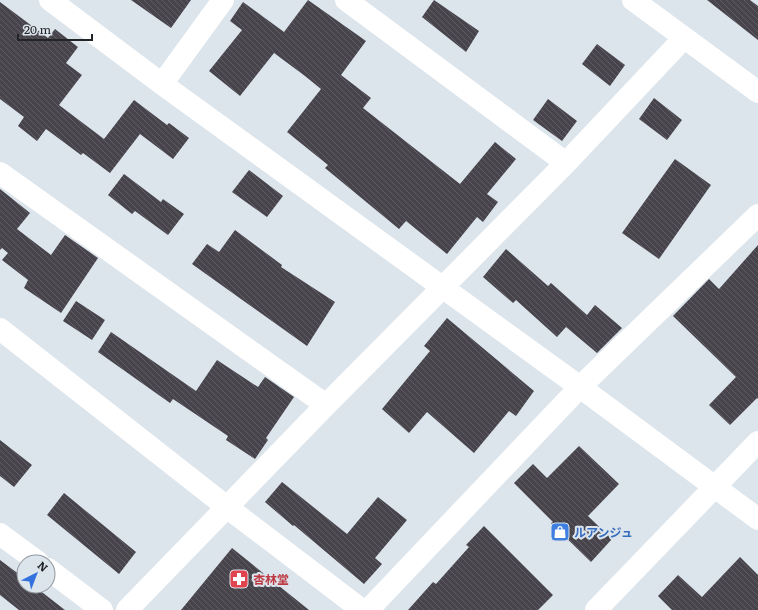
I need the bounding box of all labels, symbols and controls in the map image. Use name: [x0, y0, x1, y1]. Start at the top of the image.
scale bar: [18, 16, 92, 42]
text: 20 m: [24, 20, 51, 38]
shop icon: ルアンジュ: [549, 521, 571, 543]
place label: ルアンジュ: [574, 523, 633, 541]
north arrow: [16, 554, 56, 594]
text: N: [35, 557, 52, 575]
pharmacy icon: 杏林堂: [228, 568, 250, 590]
place label: 杏林堂: [253, 570, 289, 588]

